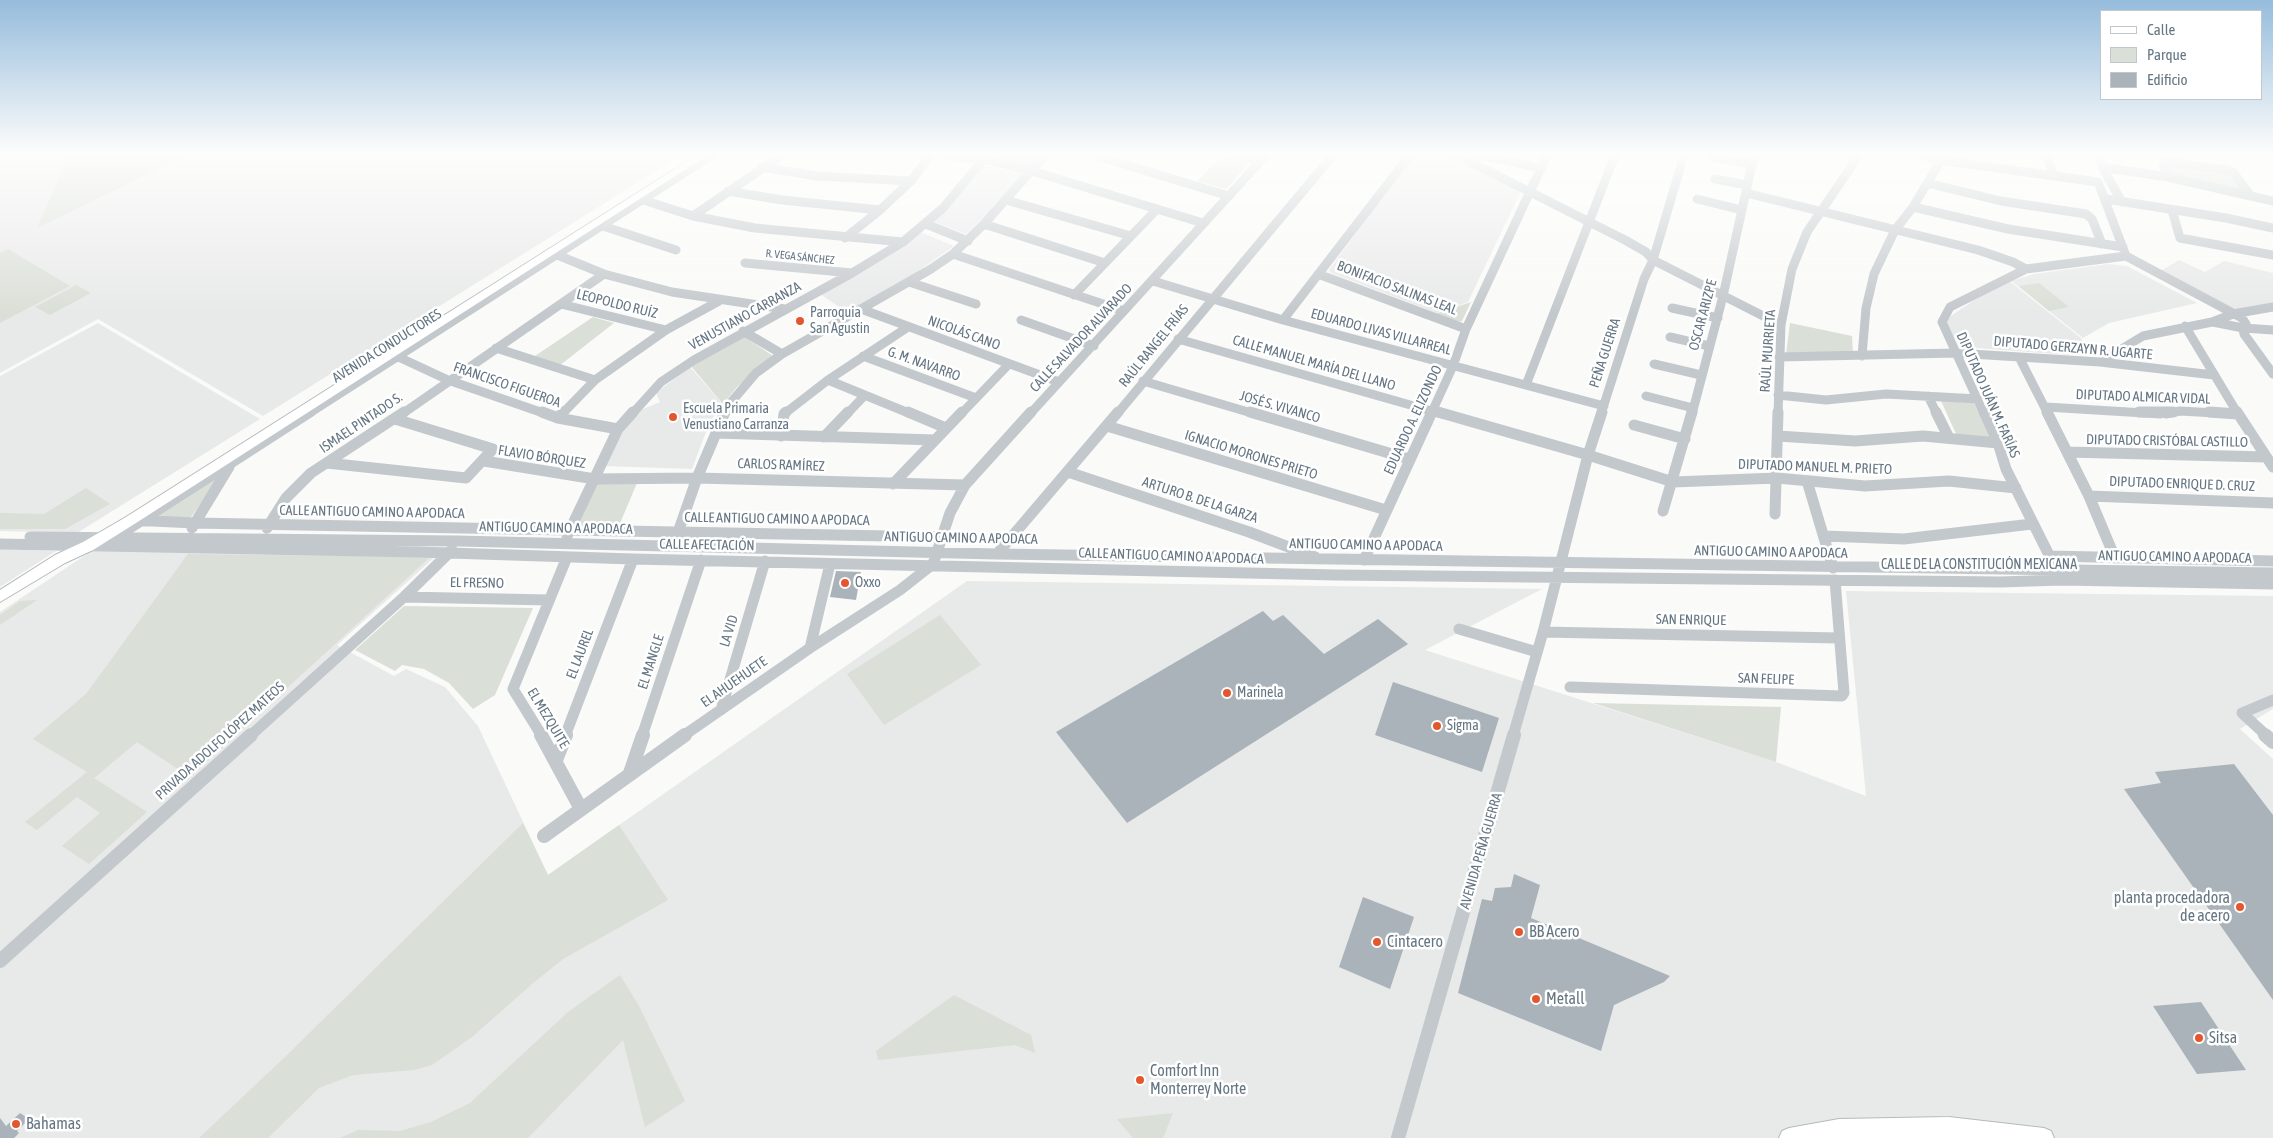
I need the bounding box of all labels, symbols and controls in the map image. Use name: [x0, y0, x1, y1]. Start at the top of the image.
legend: [2100, 10, 2263, 100]
text: Calle: [2147, 21, 2175, 38]
text: Parque: [2147, 46, 2187, 63]
text: Edificio: [2147, 71, 2188, 88]
street label: R. VEGA SÁNCHEZ: [765, 247, 835, 267]
street label: BONIFACIO SALINAS LEAL: [1335, 257, 1459, 319]
street label: VENUSTIANO CARRANZA: [686, 278, 804, 354]
street label: OSCAR ARIZPE: [1685, 278, 1721, 352]
street label: CALLE SALVADOR ALVARADO: [1026, 280, 1136, 396]
street label: LEOPOLDO RUÍZ: [575, 286, 659, 322]
street label: RAÚL RANGEL FRÍAS: [1116, 301, 1192, 391]
place label: Parroquia San Agustin: [810, 305, 870, 338]
street label: EDUARDO LIVAS VILLARREAL: [1309, 305, 1453, 359]
street label: AVENIDA CONDUCTORES: [329, 306, 445, 386]
street label: RAÚL MURRIETA: [1757, 309, 1779, 393]
street label: NICOLÁS CANO: [926, 312, 1002, 354]
marker: Parroquia San Agustin: [794, 315, 806, 327]
street label: PEÑA GUERRA: [1586, 316, 1624, 390]
street label: DIPUTADO JUÁN M. FARÍAS: [1953, 329, 2023, 461]
street label: CALLE MANUEL MARÍA DEL LLANO: [1231, 332, 1397, 394]
street label: DIPUTADO GERZAYN R. UGARTE: [1993, 333, 2153, 363]
street label: G. M. NAVARRO: [885, 343, 963, 385]
street label: FRANCISCO FIGUEROA: [451, 359, 563, 411]
street label: EDUARDO A. ELIZONDO: [1380, 363, 1446, 477]
street label: DIPUTADO ALMICAR VIDAL: [2075, 386, 2211, 408]
street label: JOSÉ S. VIVANCO: [1238, 387, 1322, 427]
street label: ISMAEL PINTADO S.: [316, 389, 406, 457]
place label: Escuela Primaria Venustiano Carranza: [683, 401, 789, 434]
marker: Escuela Primaria Venustiano Carranza: [667, 411, 679, 423]
street label: IGNACIO MORONES PRIETO: [1182, 427, 1320, 483]
street label: DIPUTADO CRISTÓBAL CASTILLO: [2086, 431, 2248, 451]
street label: FLAVIO BÓRQUEZ: [497, 442, 587, 472]
street label: CARLOS RAMÍREZ: [737, 455, 825, 475]
street label: DIPUTADO MANUEL M. PRIETO: [1738, 456, 1892, 478]
street label: ARTURO B. DE LA GARZA: [1140, 473, 1260, 527]
street label: DIPUTADO ENRIQUE D. CRUZ: [2109, 473, 2255, 495]
street label: CALLE ANTIGUO CAMINO A APODACA: [279, 502, 465, 522]
street label: CALLE ANTIGUO CAMINO A APODACA: [684, 509, 870, 529]
street label: ANTIGUO CAMINO A APODACA: [479, 518, 633, 538]
street label: ANTIGUO CAMINO A APODACA: [884, 528, 1038, 548]
street label: ANTIGUO CAMINO A APODACA: [1289, 535, 1443, 555]
street label: CALLE AFECTACIÓN: [659, 536, 755, 554]
street label: ANTIGUO CAMINO A APODACA: [1694, 542, 1848, 562]
street label: CALLE ANTIGUO CAMINO A APODACA: [1078, 544, 1264, 568]
street label: ANTIGUO CAMINO A APODACA: [2098, 547, 2252, 567]
street label: CALLE DE LA CONSTITUCIÓN MEXICANA: [1881, 557, 2077, 573]
street label: EL FRESNO: [450, 574, 504, 592]
place label: Oxxo: [855, 575, 881, 591]
marker: Oxxo: [839, 577, 851, 589]
street label: SAN ENRIQUE: [1656, 611, 1726, 629]
street label: LA VID: [716, 613, 742, 649]
street label: EL LAUREL: [563, 627, 597, 681]
street label: EL MANGLE: [634, 632, 668, 692]
street label: EL AHUEHUETE: [698, 653, 770, 711]
street label: SAN FELIPE: [1738, 670, 1794, 688]
street label: PRIVADA ADOLFO LÓPEZ MATEOS: [152, 679, 288, 803]
street label: EL MEZQUITE: [524, 685, 572, 751]
place label: Marinela: [1237, 685, 1284, 701]
marker: Marinela: [1221, 687, 1233, 699]
place label: Sigma: [1447, 718, 1479, 734]
marker: Sigma: [1431, 720, 1443, 732]
street label: AVENIDA PEÑA GUERRA: [1456, 791, 1506, 911]
place label: planta procedadora de acero: [2114, 888, 2230, 926]
marker: planta procedadora de acero: [2234, 901, 2246, 913]
place label: BB Acero: [1529, 922, 1580, 942]
marker: BB Acero: [1513, 926, 1525, 938]
place label: Cintacero: [1387, 932, 1443, 952]
marker: Cintacero: [1371, 936, 1383, 948]
place label: Metall: [1546, 989, 1585, 1009]
marker: Metall: [1530, 993, 1542, 1005]
place label: Sitsa: [2209, 1028, 2237, 1048]
marker: Sitsa: [2193, 1032, 2205, 1044]
place label: Comfort Inn Monterrey Norte: [1150, 1061, 1246, 1099]
marker: Comfort Inn Monterrey Norte: [1134, 1074, 1146, 1086]
place label: Bahamas: [26, 1114, 81, 1134]
marker: Bahamas: [10, 1118, 22, 1130]

